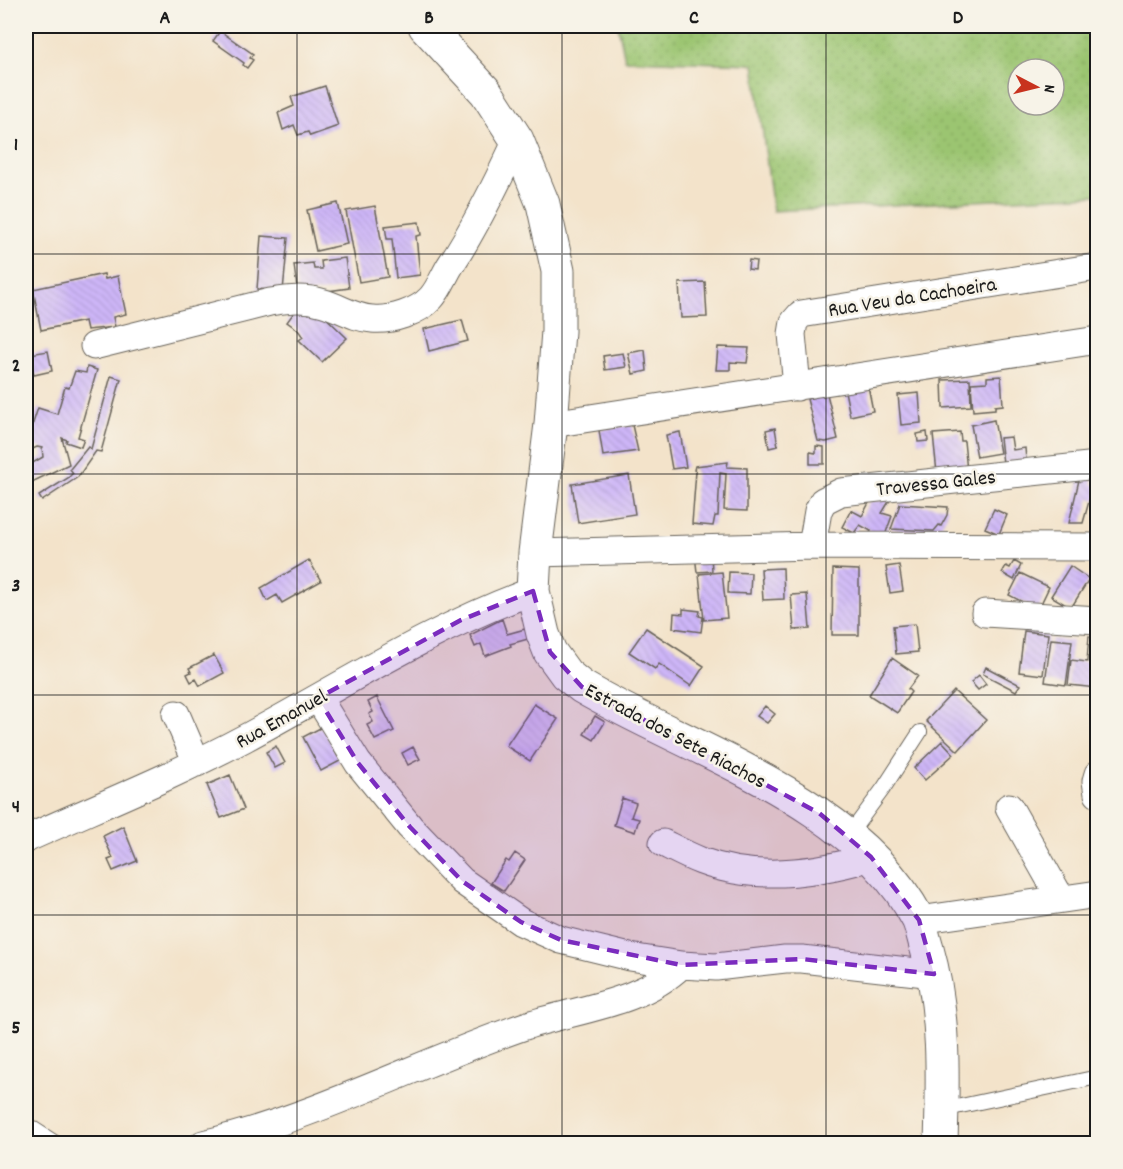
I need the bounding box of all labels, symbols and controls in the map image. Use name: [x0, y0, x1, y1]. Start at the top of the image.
text: A: [160, 5, 171, 33]
text: B: [424, 5, 434, 33]
text: C: [689, 5, 699, 33]
text: D: [953, 5, 964, 33]
north arrow: [1006, 57, 1066, 117]
text: N: [1036, 83, 1060, 94]
text: 1: [14, 132, 18, 160]
street label: Rua Veu da Cachoeira: [826, 271, 1000, 327]
text: 2: [12, 353, 20, 381]
street label: Travessa Gales: [875, 464, 998, 506]
text: 3: [12, 573, 20, 601]
street label: Estrada dos Sete Riachos: [579, 677, 771, 798]
street label: Rua Emanuel: [231, 683, 334, 758]
text: 4: [12, 794, 20, 822]
text: 5: [11, 1015, 21, 1043]

